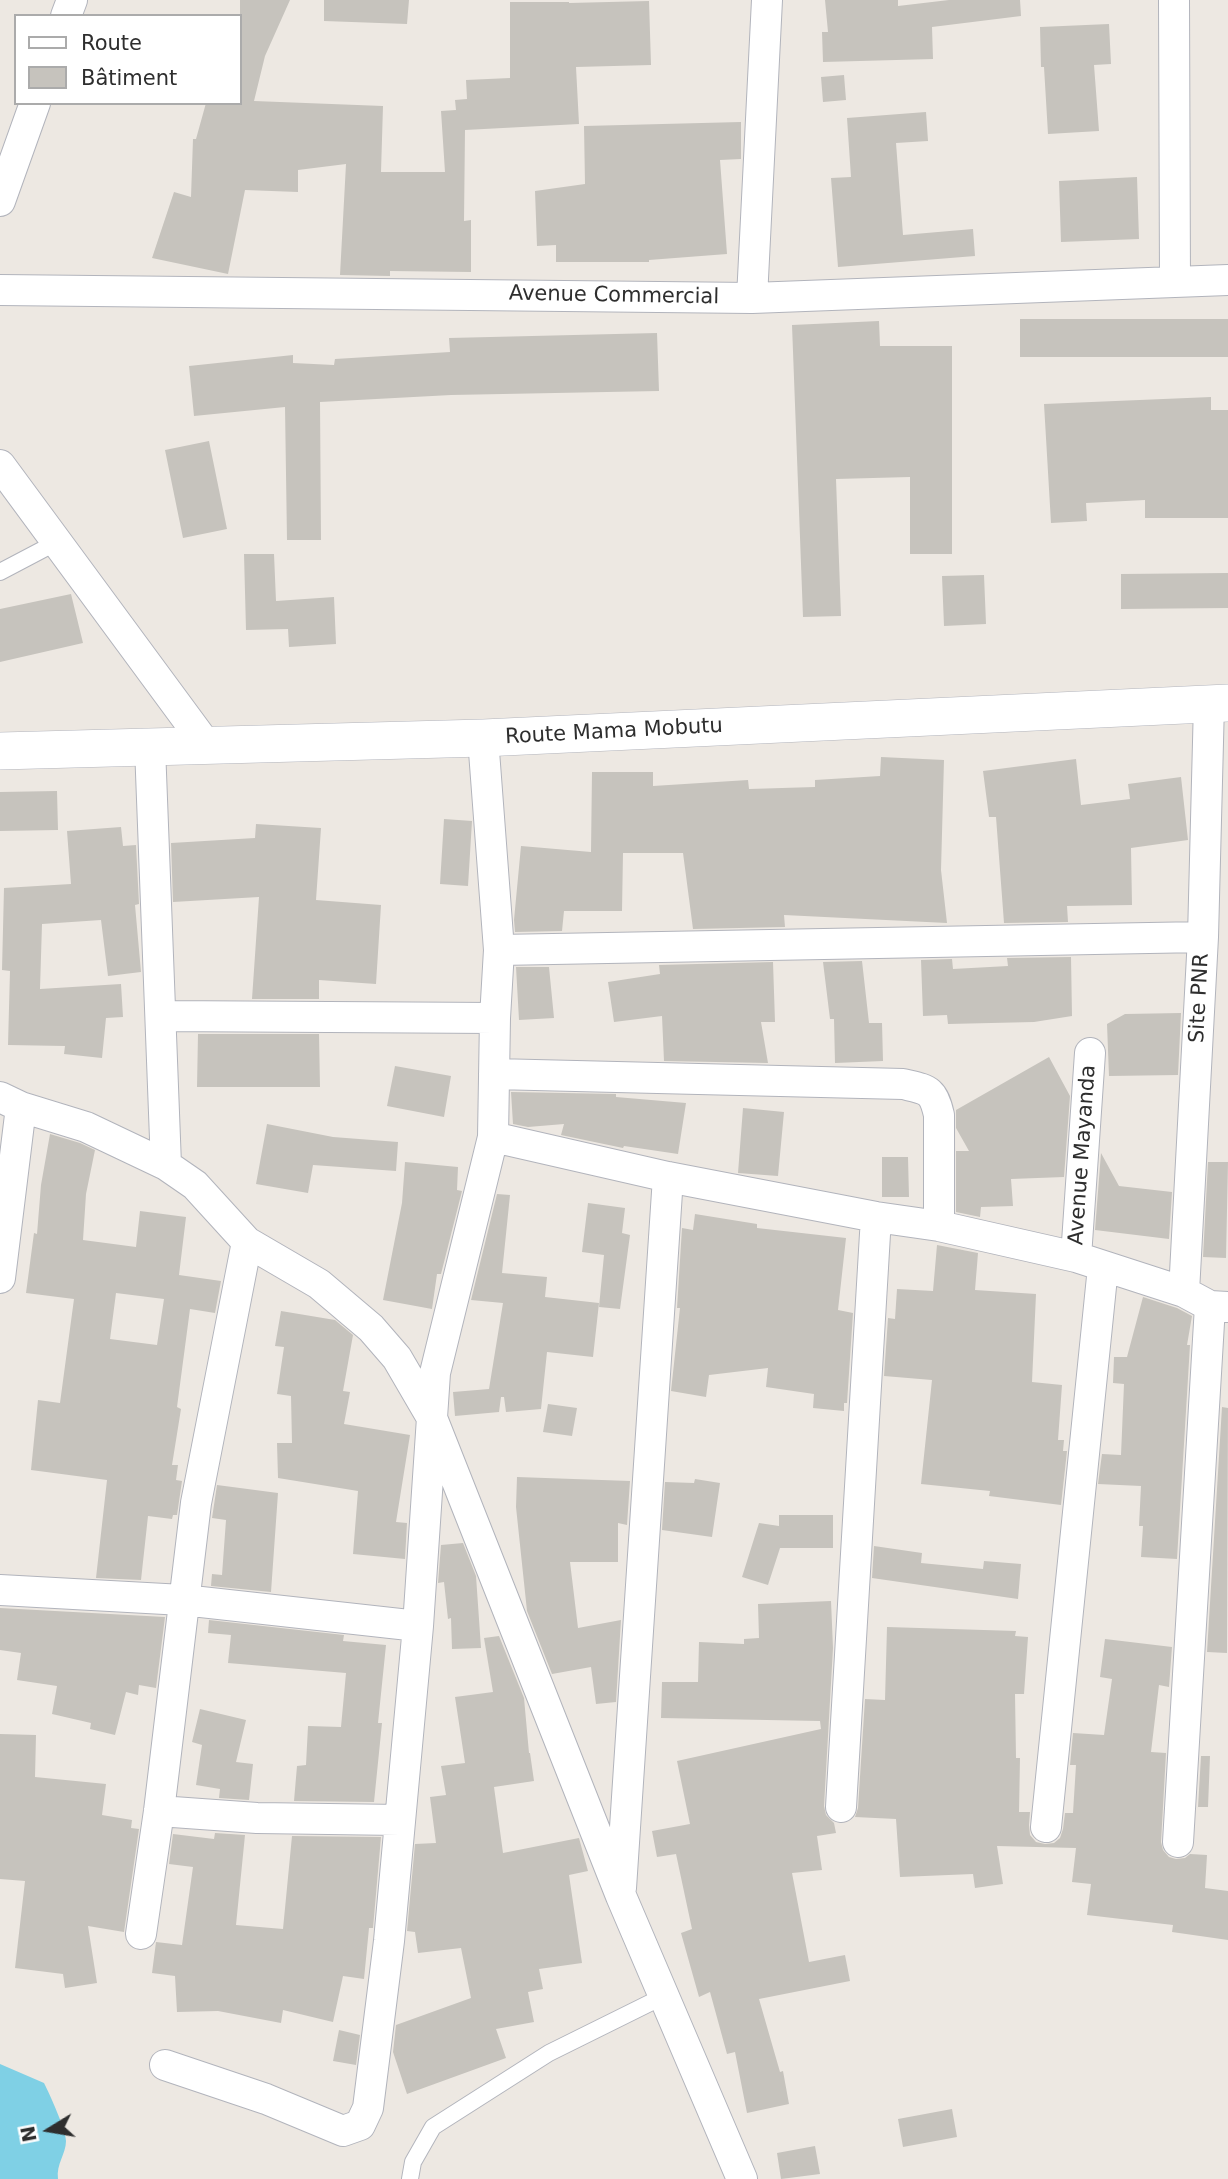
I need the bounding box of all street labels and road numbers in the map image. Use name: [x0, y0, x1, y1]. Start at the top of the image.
street label: Avenue Commercial: [509, 282, 719, 310]
street label: Route Mama Mobutu: [505, 714, 723, 750]
street label: Site PNR: [1185, 952, 1215, 1044]
street label: Avenue Mayanda: [1064, 1064, 1102, 1246]

